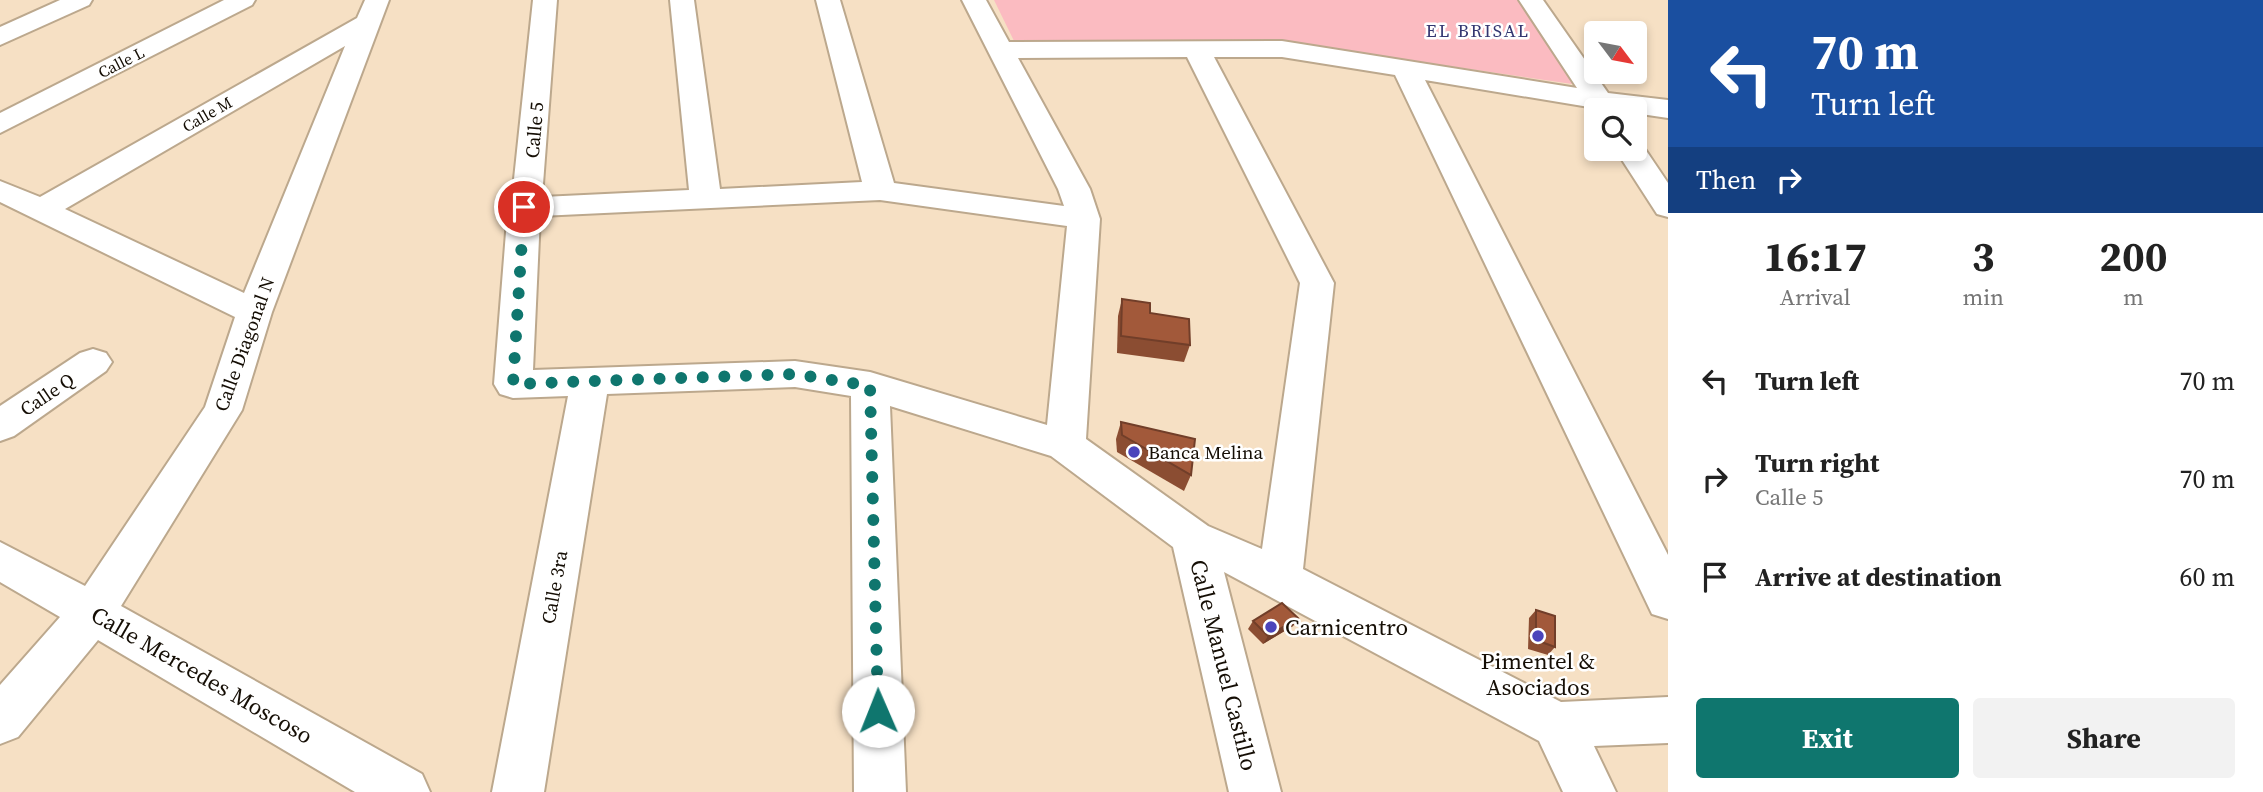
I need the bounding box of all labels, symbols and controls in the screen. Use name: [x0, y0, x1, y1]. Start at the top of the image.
district label: EL BRISAL: [1426, 18, 1530, 43]
text: 70 m: [1811, 18, 1919, 85]
north arrow: [1584, 21, 1647, 84]
map controls: [1584, 21, 1647, 161]
icon: left: [1696, 28, 1787, 119]
street label: Calle L: [94, 41, 148, 83]
text: Turn left: [1811, 82, 1935, 126]
street label: Calle M: [178, 91, 236, 137]
button: search: [1584, 98, 1647, 161]
street label: Calle 5: [519, 101, 549, 159]
icon: right: [1770, 161, 1808, 199]
text: Then: [1696, 162, 1756, 198]
pin: [494, 177, 554, 237]
icon: arrive: [505, 188, 543, 226]
text: 16:17: [1763, 227, 1867, 285]
text: 3: [1972, 227, 1995, 285]
text: 200: [2099, 227, 2168, 285]
street label: Calle Diagonal N: [208, 273, 280, 415]
text: Arrival: [1780, 281, 1851, 313]
text: min: [1962, 281, 2004, 313]
text: m: [2123, 281, 2144, 313]
icon: left: [1696, 362, 1734, 400]
text: Turn left: [1755, 363, 1859, 399]
text: 70 m: [2180, 363, 2235, 399]
street label: Calle Q: [15, 366, 79, 422]
place label: Banca Melina: [1148, 439, 1264, 465]
marker: Banca Melina: [1126, 444, 1142, 460]
text: Turn right: [1755, 445, 1879, 481]
icon: right: [1696, 460, 1734, 498]
text: 70 m: [2180, 461, 2235, 497]
text: Calle 5: [1755, 481, 1824, 513]
street label: Calle 3ra: [535, 548, 573, 626]
street label: Calle Manuel Castillo: [1182, 556, 1266, 774]
icon: arrive: [1696, 558, 1734, 596]
text: Arrive at destination: [1755, 559, 2002, 595]
text: 60 m: [2180, 559, 2235, 595]
street label: Calle Mercedes Moscoso: [85, 598, 319, 752]
place label: Carnicentro: [1285, 611, 1408, 643]
marker: Carnicentro: [1263, 619, 1279, 635]
marker: Pimentel & Asociados: [1530, 628, 1546, 644]
place label: Pimentel & Asociados: [1481, 645, 1595, 703]
position arrow: [841, 674, 915, 748]
button: Exit: [1696, 698, 1959, 778]
button: Share: [1973, 698, 2235, 778]

